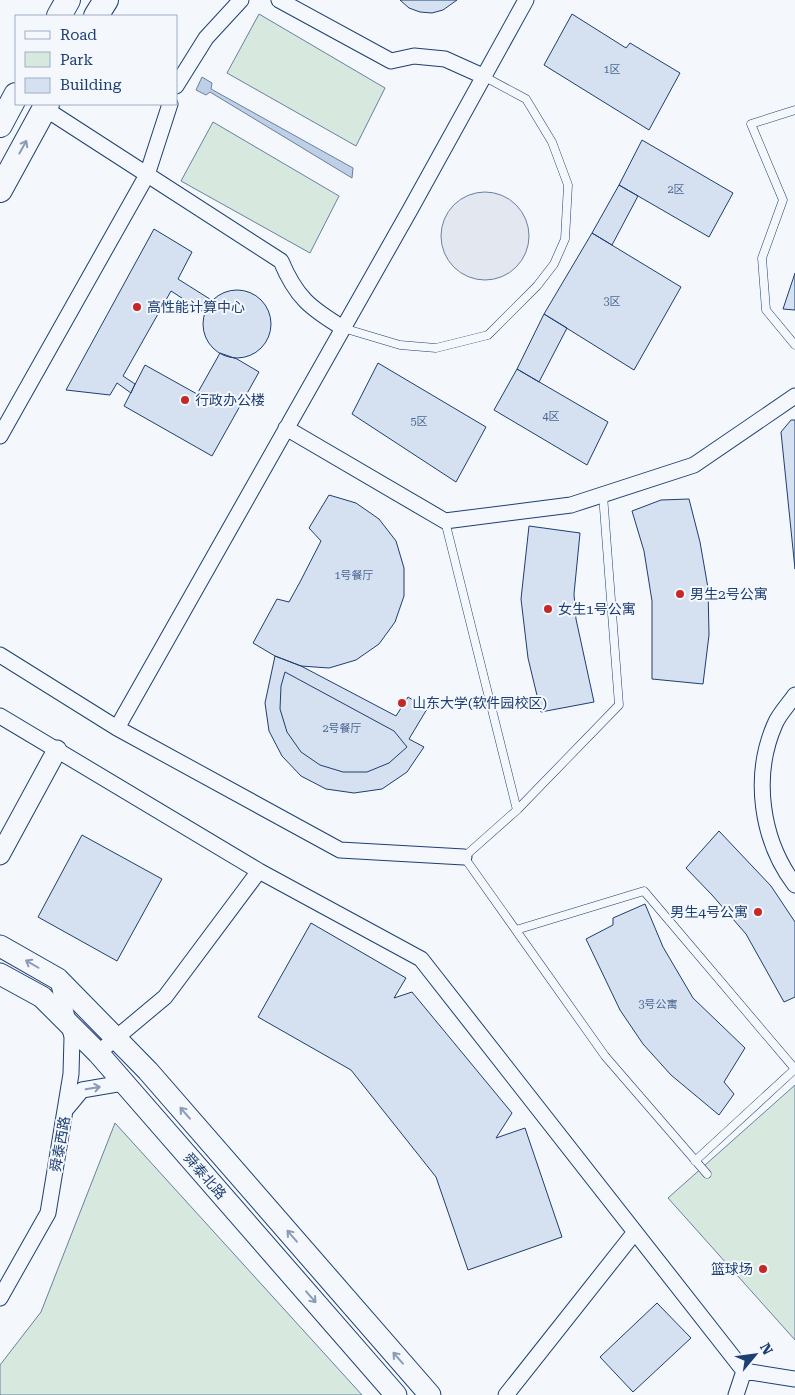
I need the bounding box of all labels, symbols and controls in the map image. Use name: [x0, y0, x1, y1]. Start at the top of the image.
legend: [15, 15, 178, 105]
text: Road: [60, 26, 97, 44]
text: Park: [60, 51, 94, 69]
house number: 1区: [603, 63, 621, 76]
text: Building: [60, 76, 122, 94]
one-way arrow: [18, 140, 28, 155]
house number: 2区: [667, 183, 685, 196]
house number: 3区: [603, 295, 621, 308]
place label: 高性能计算中心: [147, 299, 245, 315]
marker: 高性能计算中心: [131, 301, 143, 313]
place label: 行政办公楼: [195, 392, 265, 408]
marker: 行政办公楼: [179, 394, 191, 406]
house number: 4区: [542, 410, 560, 423]
house number: 5区: [410, 415, 428, 428]
house number: 1号餐厅: [334, 569, 374, 582]
place label: 男生2号公寓: [690, 586, 768, 602]
marker: 男生2号公寓: [674, 588, 686, 600]
place label: 女生1号公寓: [558, 601, 636, 617]
marker: 女生1号公寓: [542, 603, 554, 615]
place label: 山东大学(软件园校区): [412, 695, 547, 711]
marker: 山东大学(软件园校区): [396, 697, 408, 709]
house number: 2号餐厅: [322, 722, 362, 735]
place label: 男生4号公寓: [670, 904, 748, 920]
marker: 男生4号公寓: [752, 906, 764, 918]
one-way arrow: [24, 959, 39, 969]
house number: 3号公寓: [638, 998, 678, 1011]
one-way arrow: [85, 1082, 101, 1092]
one-way arrow: [180, 1107, 191, 1120]
street label: 舜泰西路: [47, 1115, 73, 1173]
street label: 舜泰北路: [181, 1150, 229, 1202]
one-way arrow: [286, 1229, 297, 1242]
place label: 篮球场: [711, 1261, 753, 1277]
marker: 篮球场: [757, 1263, 769, 1275]
one-way arrow: [305, 1291, 317, 1304]
north arrow: [730, 1330, 780, 1380]
text: N: [757, 1340, 776, 1357]
one-way arrow: [393, 1352, 404, 1365]

